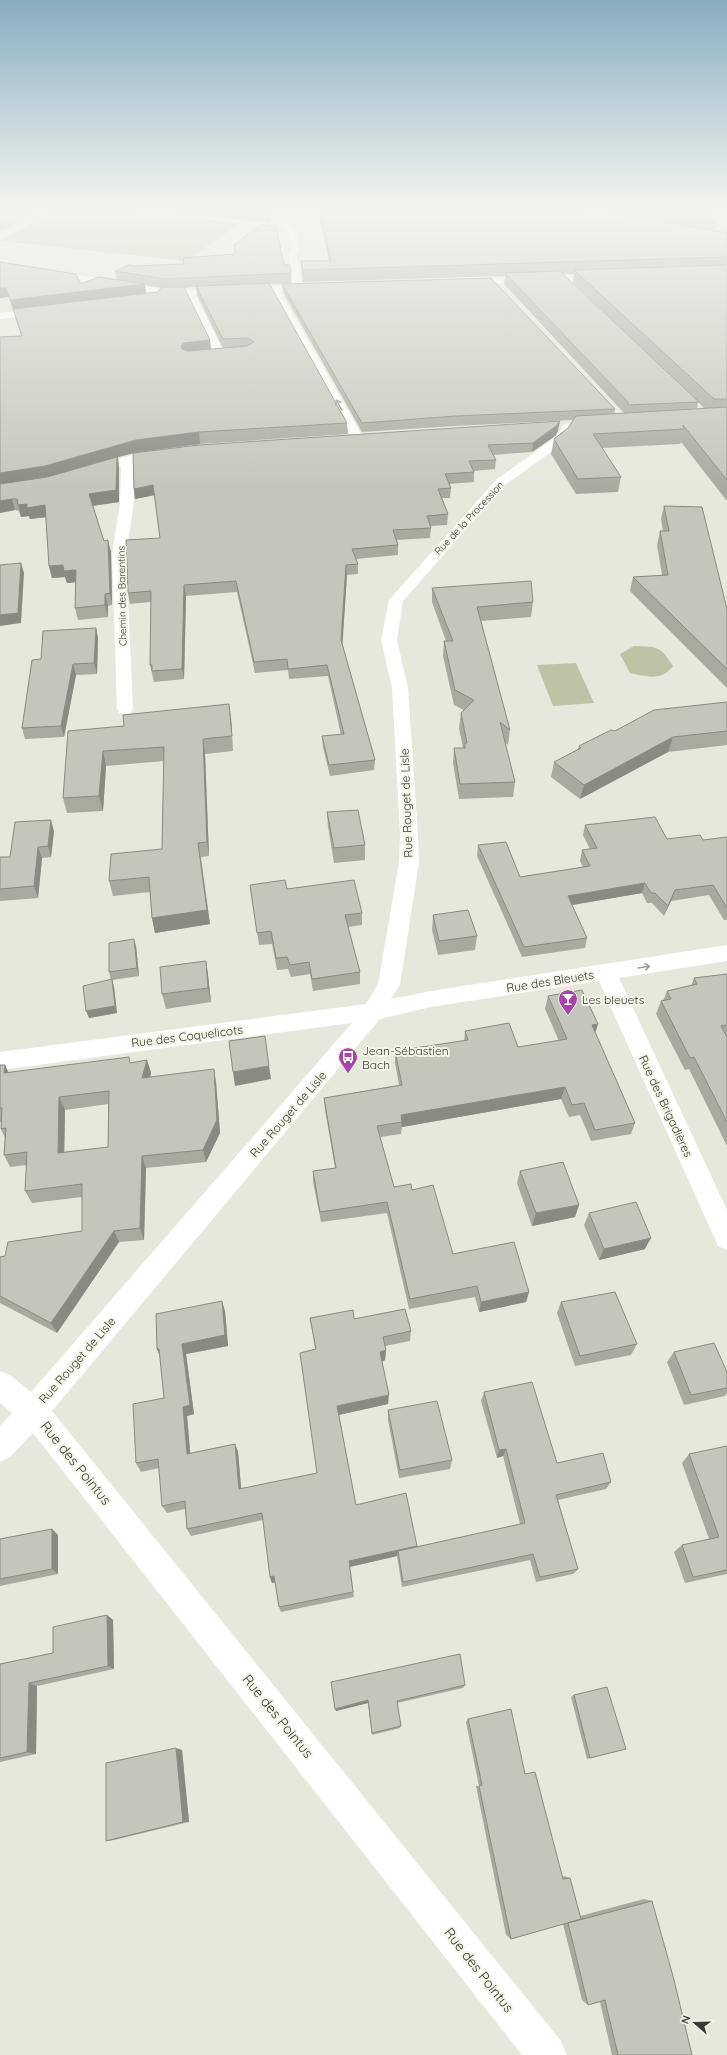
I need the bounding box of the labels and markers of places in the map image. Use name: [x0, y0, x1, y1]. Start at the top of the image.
bar icon: Les bleuets: [557, 988, 579, 1016]
place label: Les bleuets: [582, 992, 645, 1007]
place label: Jean-Sébastien Bach: [362, 1043, 449, 1072]
bus stop icon: Jean-Sébastien Bach: [337, 1046, 359, 1074]

